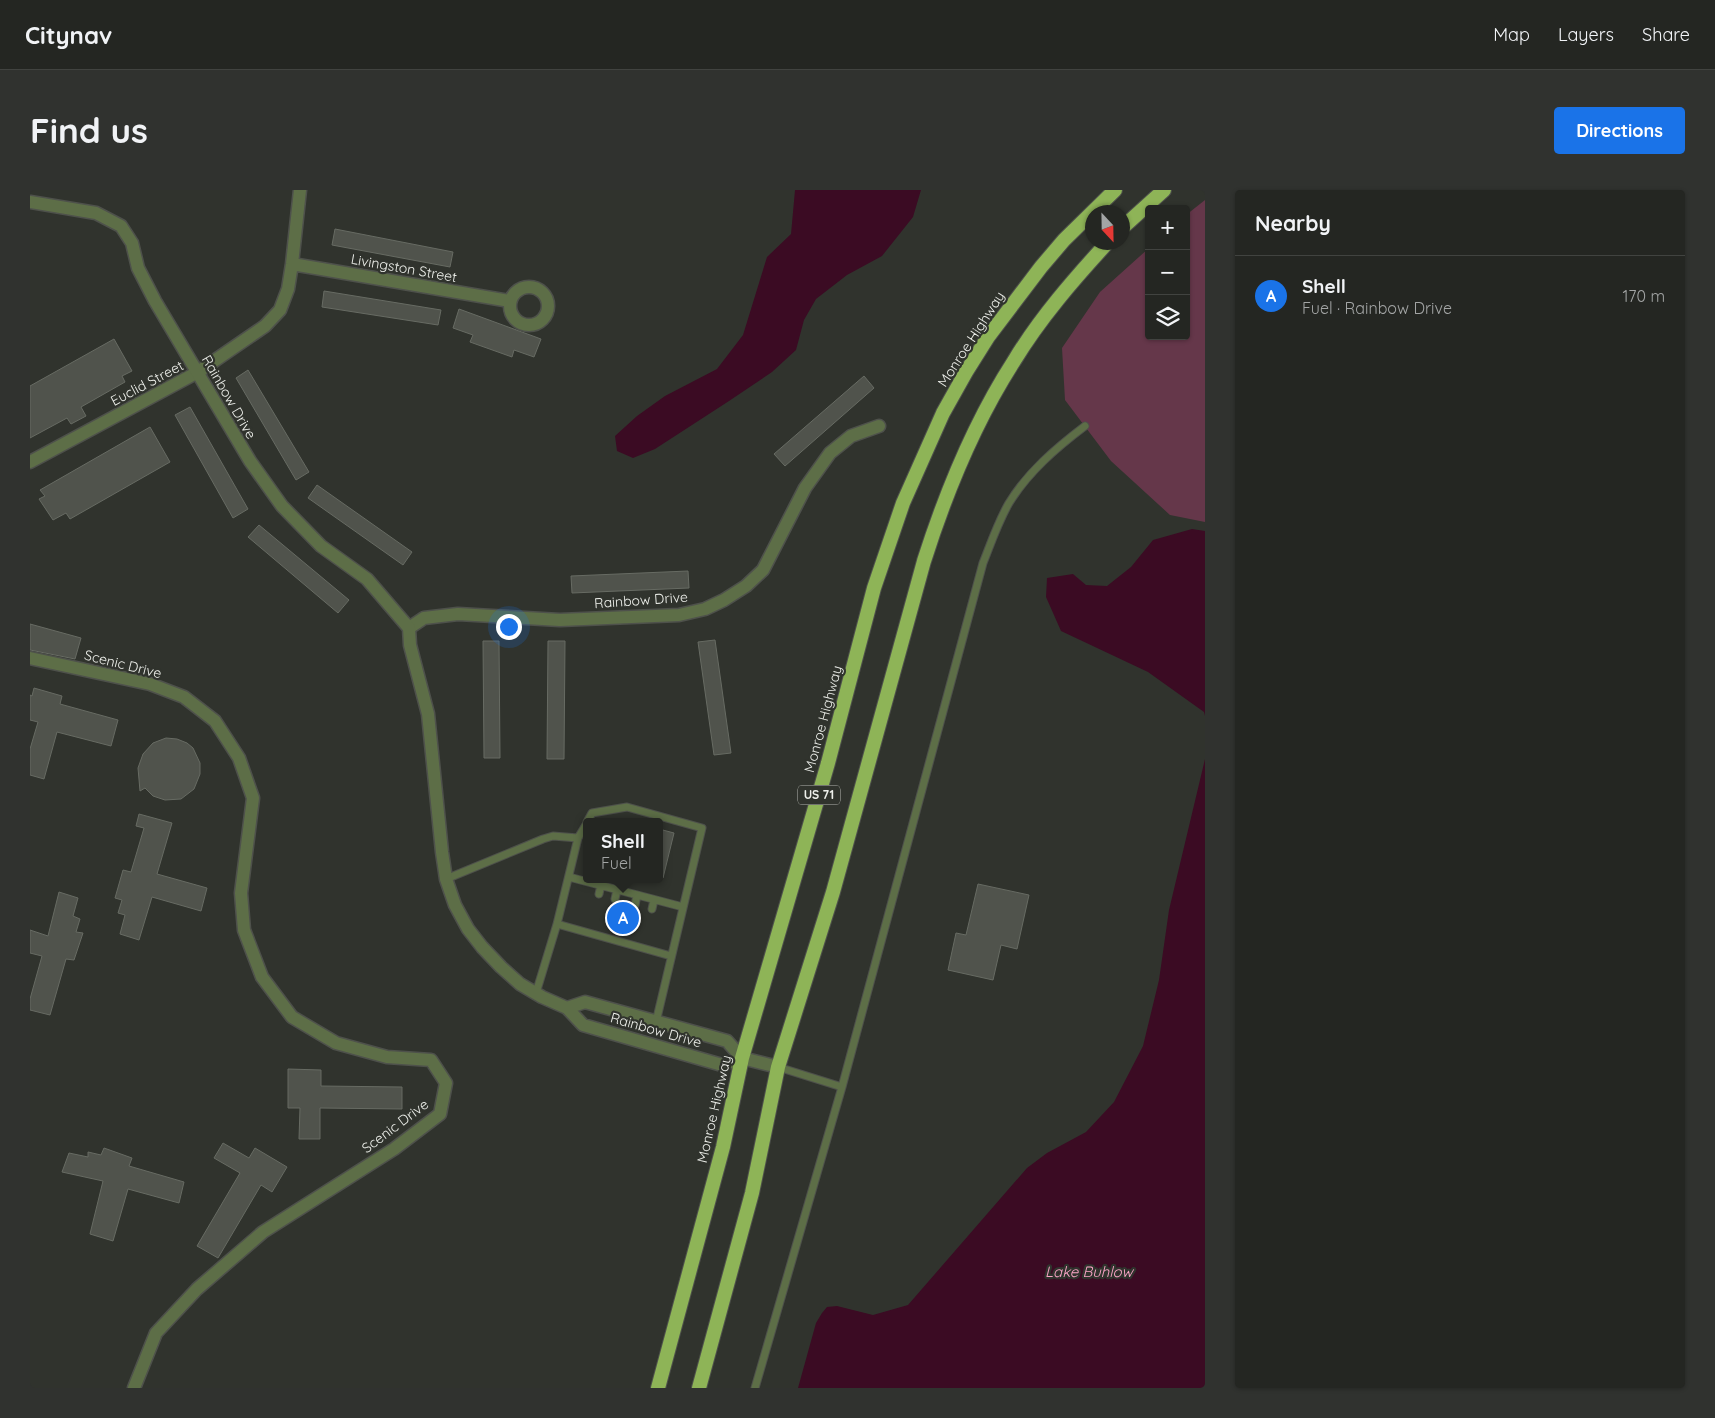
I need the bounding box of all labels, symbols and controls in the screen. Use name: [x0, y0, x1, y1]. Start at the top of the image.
text: Citynav: [25, 20, 112, 50]
text: Map: [1493, 23, 1530, 46]
text: Layers: [1558, 23, 1614, 46]
text: Share: [1642, 23, 1690, 46]
button: Directions: [1554, 107, 1685, 154]
text: Find us: [30, 108, 148, 152]
north arrow: [1085, 205, 1130, 250]
map controls: [1145, 205, 1190, 340]
button: +: [1145, 205, 1190, 250]
text: Nearby: [1255, 210, 1331, 236]
street label: Livingston Street: [350, 250, 459, 286]
button: −: [1145, 250, 1190, 295]
text: Shell: [1302, 274, 1346, 298]
text: A: [1266, 286, 1276, 306]
text: 170 m: [1622, 286, 1665, 306]
street label: Monroe Highway: [933, 288, 1009, 390]
button: layers: [1145, 295, 1190, 340]
text: Fuel · Rainbow Drive: [1302, 298, 1452, 318]
street label: Rainbow Drive: [198, 352, 260, 442]
street label: Euclid Street: [108, 356, 187, 410]
street label: Rainbow Drive: [593, 588, 689, 612]
your location: [496, 614, 522, 640]
street label: Scenic Drive: [83, 646, 164, 682]
street label: Monroe Highway: [800, 663, 846, 775]
road number: US 71: [798, 786, 840, 804]
popup: [583, 818, 663, 883]
text: Shell: [601, 829, 645, 853]
text: Fuel: [601, 853, 632, 873]
pin: A: [607, 899, 639, 937]
street label: Rainbow Drive: [608, 1008, 704, 1052]
street label: Monroe Highway: [693, 1053, 735, 1165]
street label: Scenic Drive: [358, 1095, 432, 1157]
water label: Lake Buhlow: [1045, 1262, 1135, 1281]

